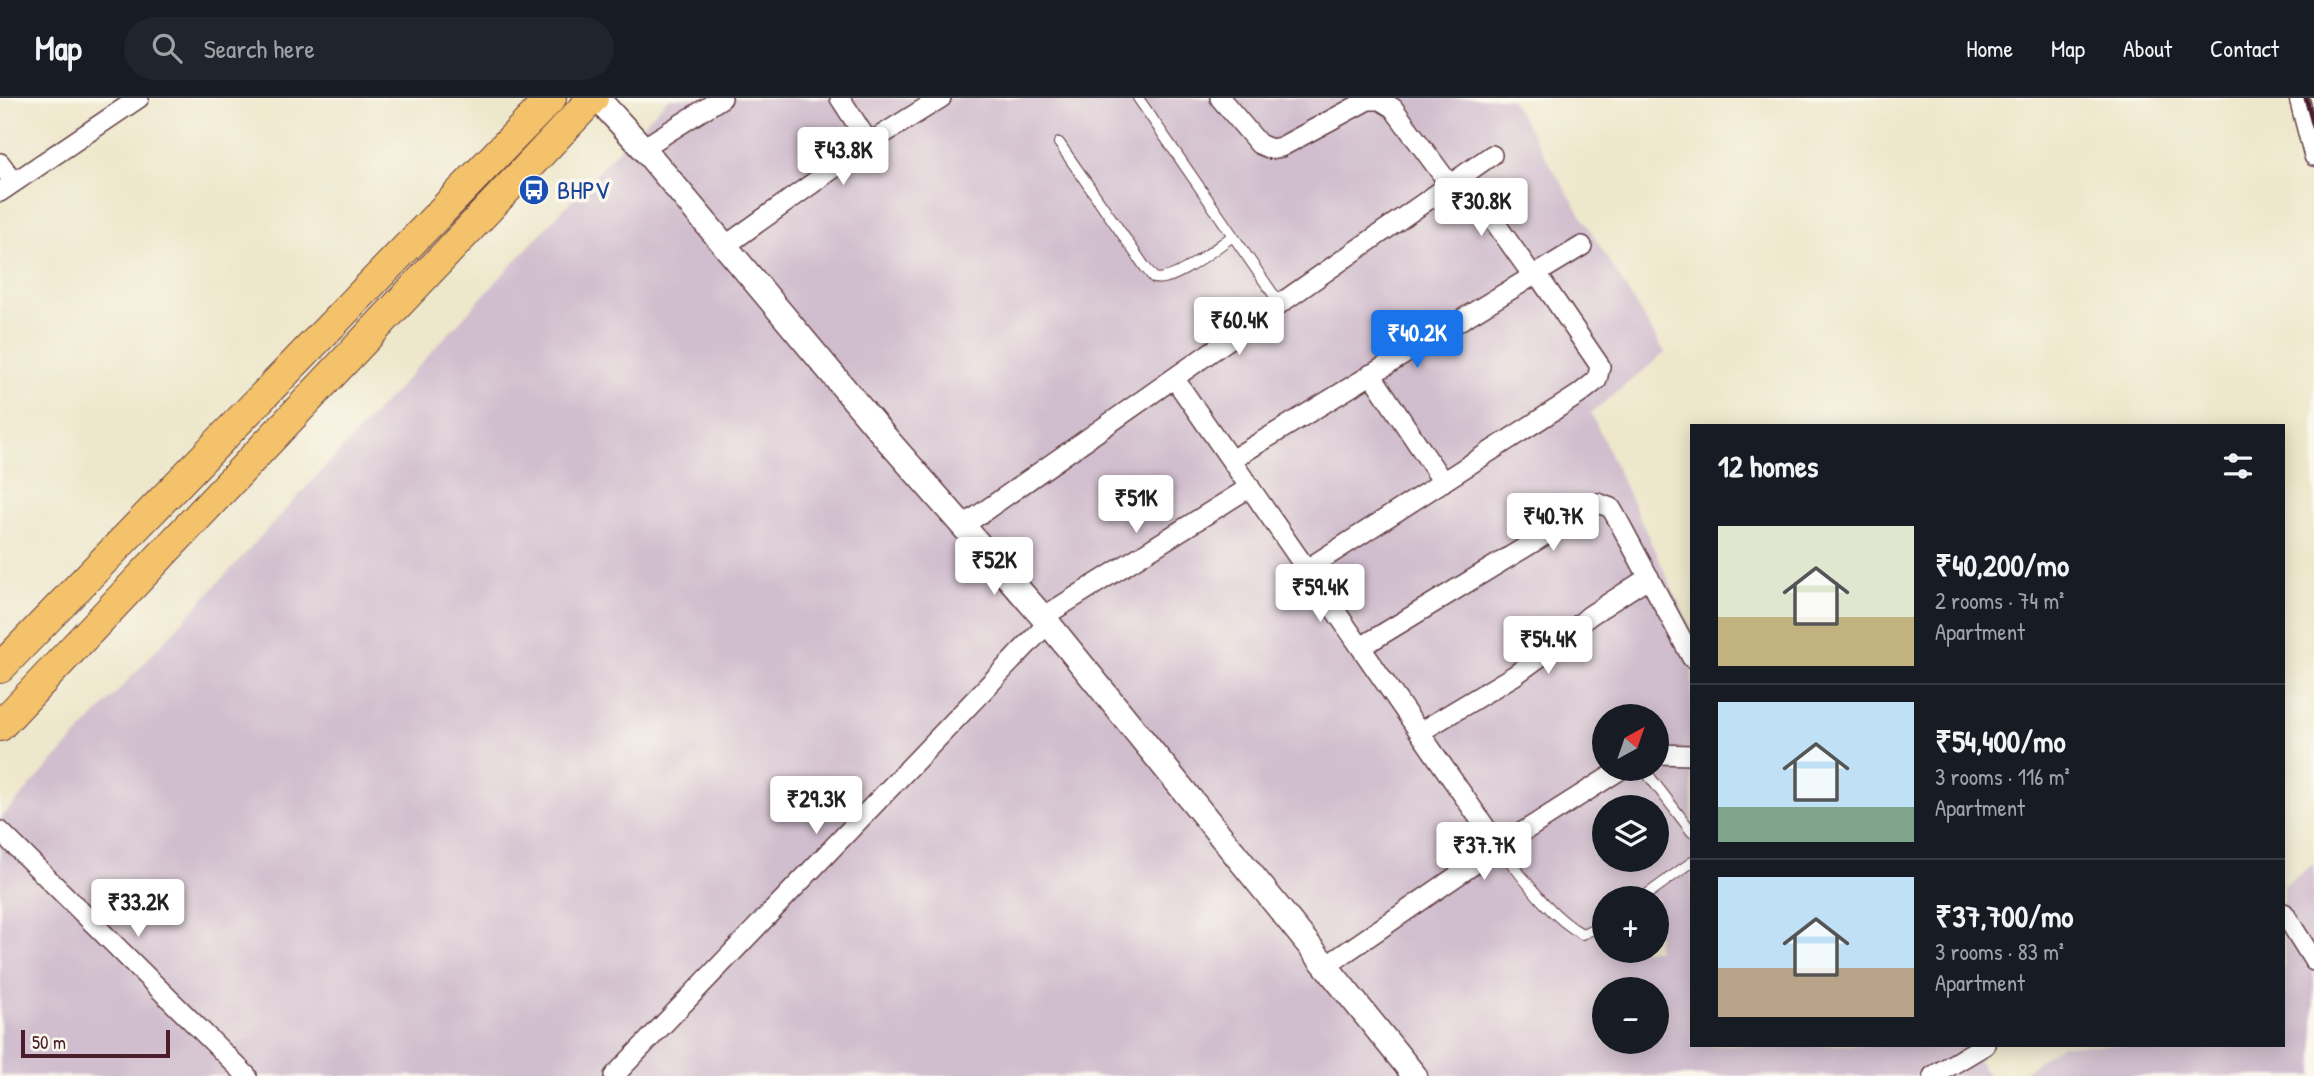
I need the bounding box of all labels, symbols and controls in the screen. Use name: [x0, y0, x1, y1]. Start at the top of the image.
search box: [124, 17, 614, 80]
text: Map: [35, 26, 82, 70]
icon: search: [148, 29, 186, 67]
text: Search here: [204, 31, 315, 66]
text: Home: [1966, 32, 2013, 64]
text: Map: [2051, 32, 2085, 64]
text: About: [2123, 32, 2172, 64]
text: Contact: [2210, 32, 2279, 64]
pin: ₹43.8K: [786, 127, 900, 187]
text: ₹43.8K: [814, 134, 873, 165]
place label: BHPV: [557, 172, 610, 207]
bus stop icon: BHPV: [517, 173, 551, 207]
pin: ₹30.8K: [1424, 178, 1538, 238]
text: ₹30.8K: [1451, 185, 1511, 216]
pin: ₹60.4K: [1182, 298, 1296, 357]
text: ₹60.4K: [1210, 304, 1268, 335]
pin: ₹40.2K: [1360, 310, 1474, 370]
text: ₹40.2K: [1387, 317, 1447, 348]
text: 12 homes: [1718, 446, 1818, 486]
icon: filters: [2219, 447, 2257, 485]
pin: ₹51K: [1095, 476, 1177, 535]
text: ₹51K: [1114, 482, 1158, 513]
pin: ₹40.7K: [1496, 494, 1610, 553]
text: ₹40.7K: [1523, 500, 1583, 531]
pin: ₹52K: [953, 538, 1035, 597]
text: ₹52K: [971, 544, 1017, 575]
text: ₹40,200/mo: [1935, 545, 2069, 585]
icon: home: [1774, 554, 1858, 638]
pin: ₹59.4K: [1263, 564, 1377, 624]
text: ₹59.4K: [1292, 571, 1348, 602]
text: 2 rooms · 74 m²: [1935, 585, 2064, 616]
pin: ₹54.4K: [1491, 616, 1605, 676]
text: Apartment: [1935, 616, 2025, 647]
text: ₹54.4K: [1519, 623, 1577, 654]
north arrow: [1592, 704, 1670, 780]
map controls: [1592, 704, 1669, 1054]
text: ₹54,400/mo: [1935, 721, 2065, 761]
icon: home: [1774, 730, 1858, 814]
text: 3 rooms · 116 m²: [1935, 761, 2070, 792]
pin: ₹29.3K: [759, 776, 873, 836]
text: ₹29.3K: [786, 783, 846, 814]
text: Apartment: [1935, 792, 2025, 823]
button: layers: [1592, 795, 1669, 872]
pin: ₹37.7K: [1427, 822, 1541, 882]
text: ₹37.7K: [1452, 829, 1516, 860]
pin: ₹33.2K: [81, 880, 195, 939]
text: ₹33.2K: [107, 886, 169, 917]
button: +: [1592, 886, 1669, 963]
text: ₹37,700/mo: [1935, 896, 2073, 936]
icon: home: [1774, 905, 1858, 989]
text: 3 rooms · 83 m²: [1935, 936, 2064, 967]
text: Apartment: [1935, 967, 2025, 998]
button: −: [1592, 977, 1669, 1054]
scale bar: [21, 1027, 170, 1059]
text: 50 m: [32, 1029, 66, 1055]

